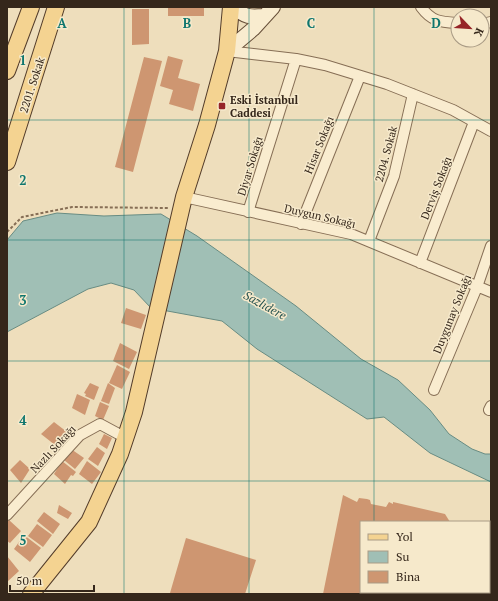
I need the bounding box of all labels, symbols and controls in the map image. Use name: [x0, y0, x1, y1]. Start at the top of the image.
north arrow: [450, 8, 490, 48]
text: A: [57, 14, 67, 32]
text: B: [183, 14, 191, 32]
text: C: [307, 14, 315, 32]
text: D: [431, 14, 441, 32]
text: K: [471, 26, 487, 39]
street label: 2201. Sokak: [17, 55, 47, 115]
place label: Eski İstanbul Caddesi: [230, 93, 299, 120]
marker: Eski İstanbul Caddesi: [217, 101, 227, 111]
street label: Hisar Sokağı: [301, 114, 337, 176]
street label: 2204. Sokak: [372, 124, 400, 184]
street label: Diyar Sokağı: [234, 135, 266, 197]
street label: Derviş Sokağı: [418, 154, 454, 222]
text: 2: [19, 171, 27, 189]
street label: Duygun Sokağı: [283, 201, 357, 231]
street label: Duygunay Sokağı: [430, 272, 474, 356]
water label: Sazlıdere: [241, 287, 289, 323]
text: 3: [19, 291, 27, 309]
text: 4: [19, 411, 27, 429]
street label: Nazlı Sokağı: [27, 422, 79, 476]
legend: [360, 521, 490, 593]
text: Yol: [396, 529, 413, 544]
text: 5: [19, 531, 27, 549]
text: Su: [396, 549, 409, 564]
scale bar: [10, 567, 94, 593]
text: Bina: [396, 569, 420, 584]
text: 50 m: [16, 573, 43, 588]

